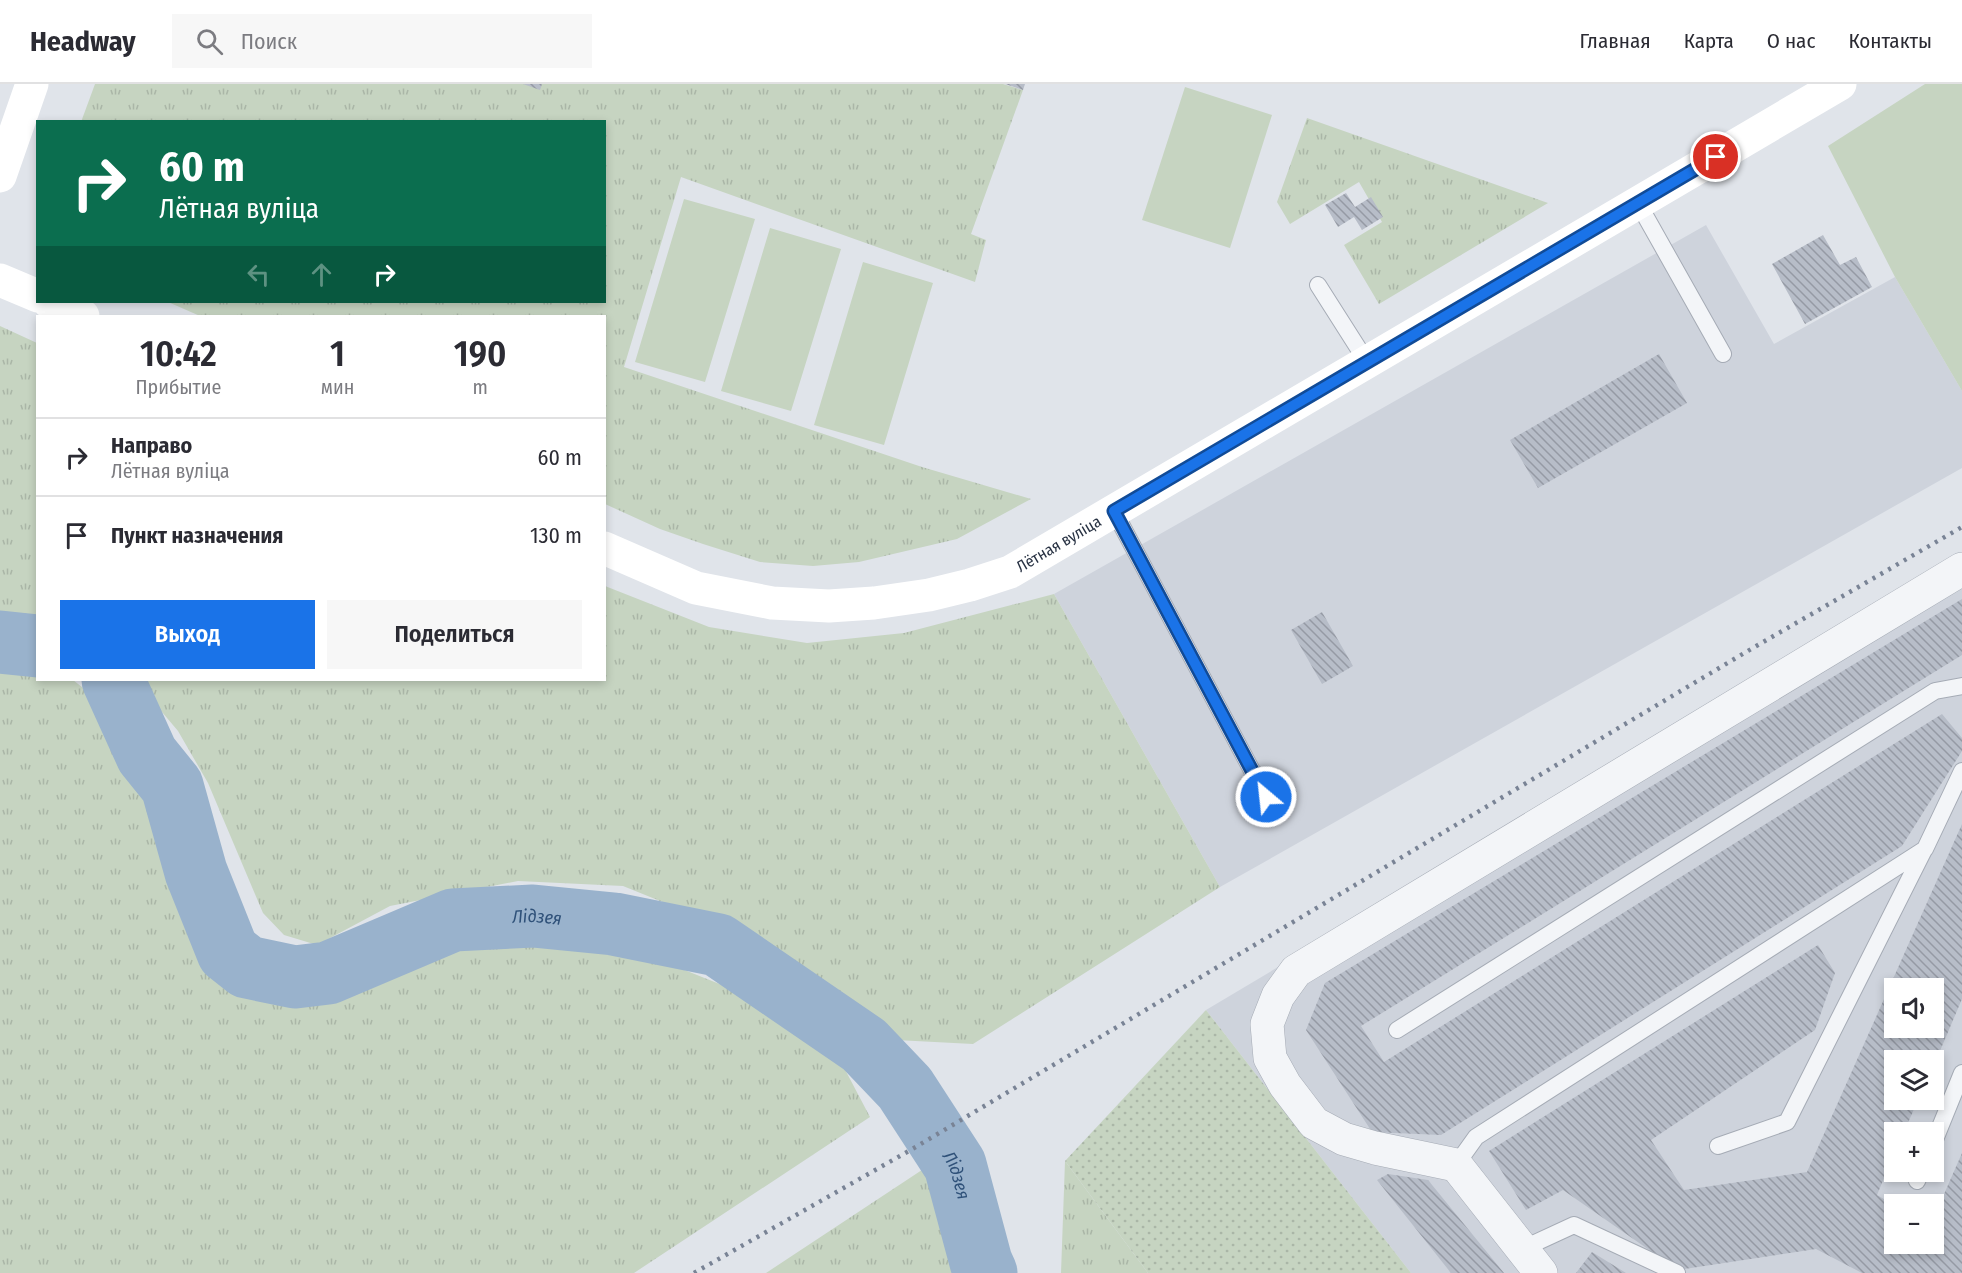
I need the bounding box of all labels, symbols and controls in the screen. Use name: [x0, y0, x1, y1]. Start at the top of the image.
search box: [172, 14, 592, 68]
text: Headway: [30, 25, 136, 58]
icon: search: [193, 25, 226, 58]
text: Поиск: [241, 28, 297, 55]
text: Главная: [1580, 28, 1651, 54]
text: Карта: [1684, 28, 1734, 54]
text: О нас: [1767, 28, 1815, 54]
text: Контакты: [1848, 28, 1932, 54]
pin: [1690, 131, 1741, 182]
icon: arrive: [1699, 140, 1732, 173]
text: 60 m: [159, 142, 245, 192]
icon: right: [60, 144, 138, 222]
text: Лётная вуліца: [159, 193, 319, 225]
icon: left: [242, 258, 275, 291]
icon: ahead: [305, 258, 338, 291]
icon: right: [368, 258, 401, 291]
text: 10:42: [140, 332, 217, 376]
text: 1: [330, 332, 345, 376]
text: 190: [454, 332, 507, 376]
text: Прибытие: [135, 375, 221, 399]
text: мин: [321, 375, 354, 399]
text: m: [472, 375, 488, 399]
text: Направо: [111, 432, 192, 459]
icon: right: [60, 441, 93, 474]
text: 60 m: [538, 444, 582, 471]
text: Лётная вуліца: [111, 459, 230, 483]
street label: Лётная вуліца: [1013, 511, 1104, 576]
icon: arrive: [60, 519, 93, 552]
text: Пункт назначения: [111, 522, 283, 549]
text: 130 m: [530, 522, 582, 549]
button: Выход: [60, 600, 315, 669]
button: Поделиться: [327, 600, 582, 669]
position arrow: [1234, 765, 1298, 829]
water label: Лідзея: [511, 905, 563, 930]
map controls: [1884, 978, 1944, 1254]
button: sound: [1884, 978, 1944, 1038]
button: layers: [1884, 1050, 1944, 1110]
button: +: [1884, 1122, 1944, 1182]
water label: Лідзея: [937, 1146, 975, 1202]
button: −: [1884, 1194, 1944, 1254]

